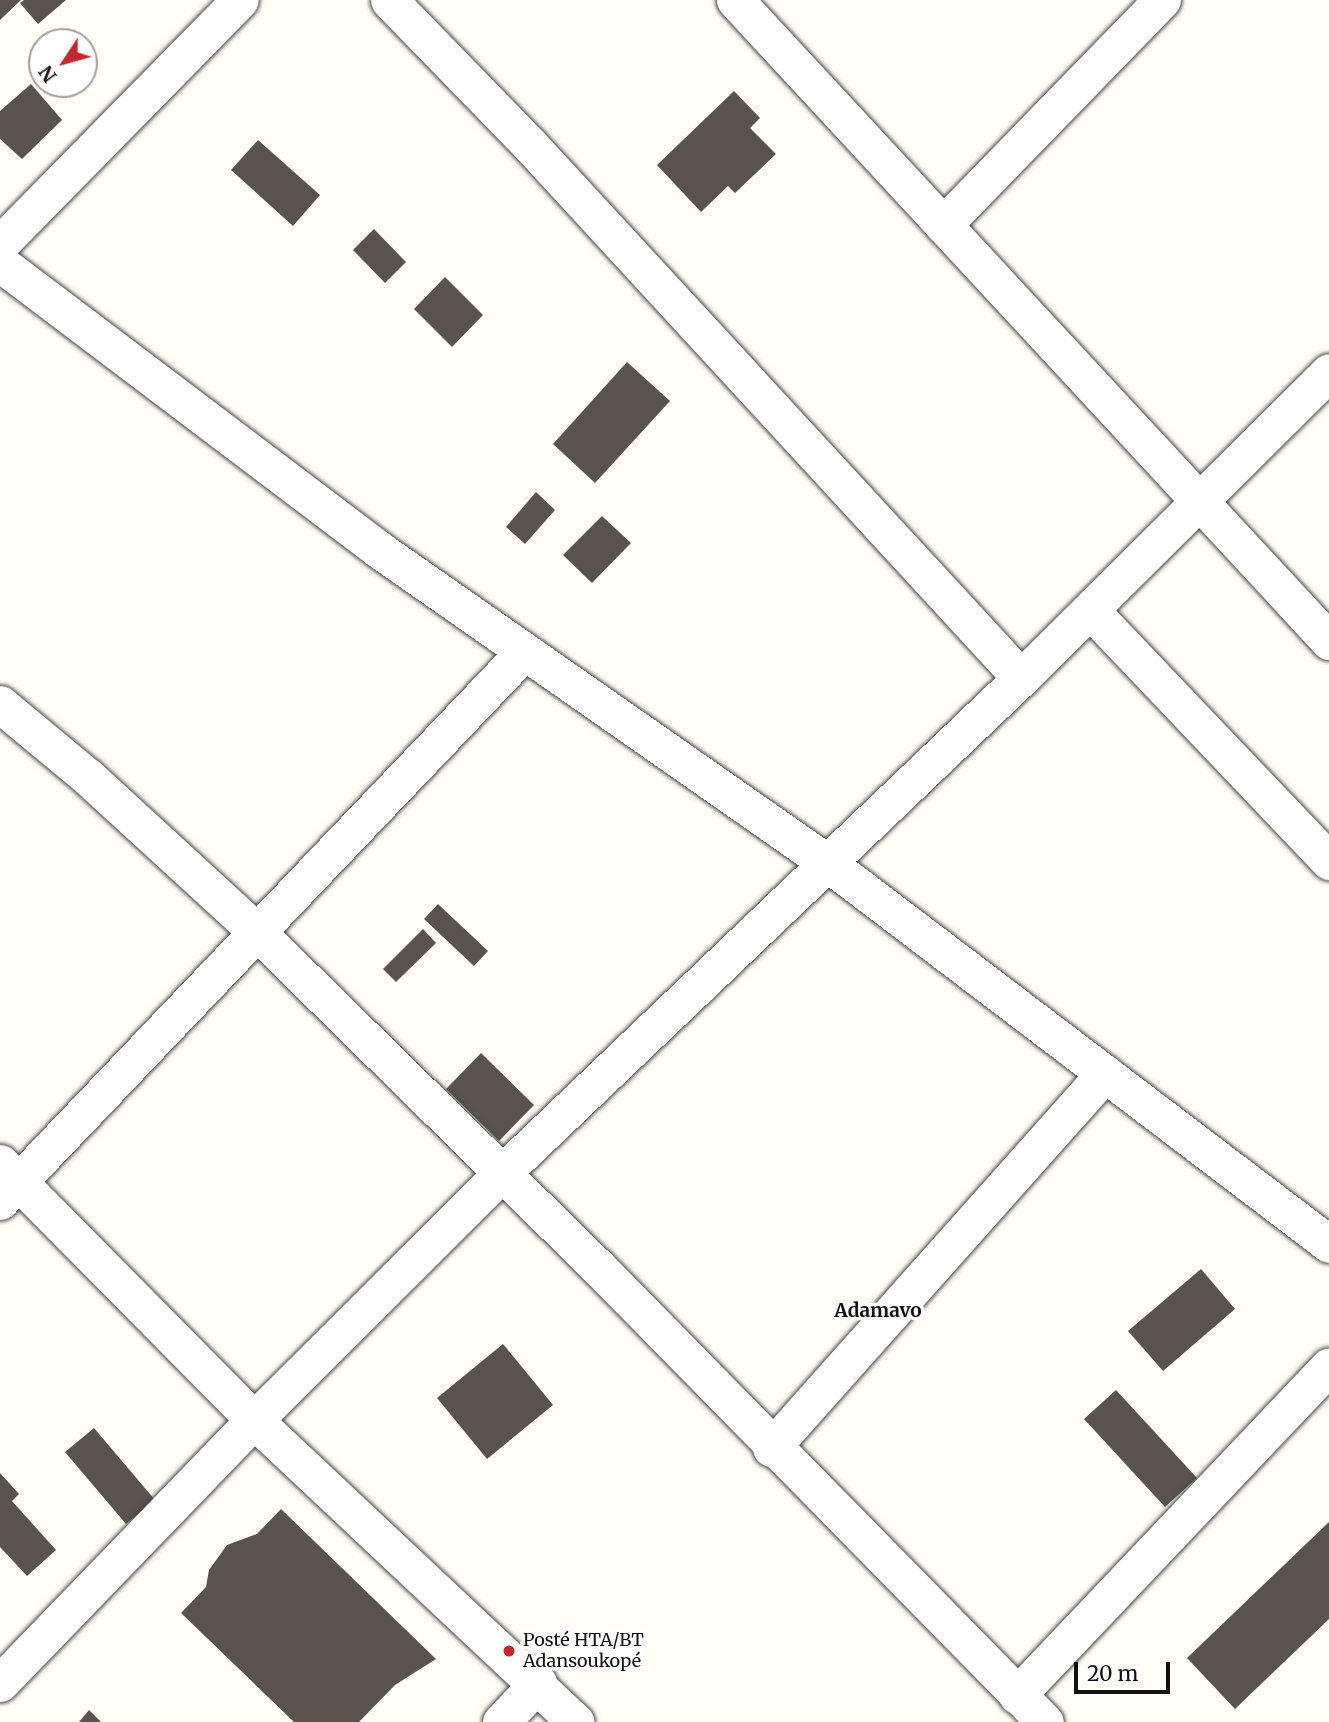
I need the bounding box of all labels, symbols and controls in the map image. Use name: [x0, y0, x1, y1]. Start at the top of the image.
north arrow: [28, 28, 98, 98]
text: N: [34, 61, 62, 87]
district label: Adamavo: [834, 1300, 922, 1322]
place label: Posté HTA/BT Adansoukopé: [523, 1630, 644, 1672]
marker: Posté HTA/BT Adansoukopé: [501, 1643, 517, 1659]
scale bar: [1077, 1648, 1173, 1692]
text: 20 m: [1087, 1660, 1138, 1687]

